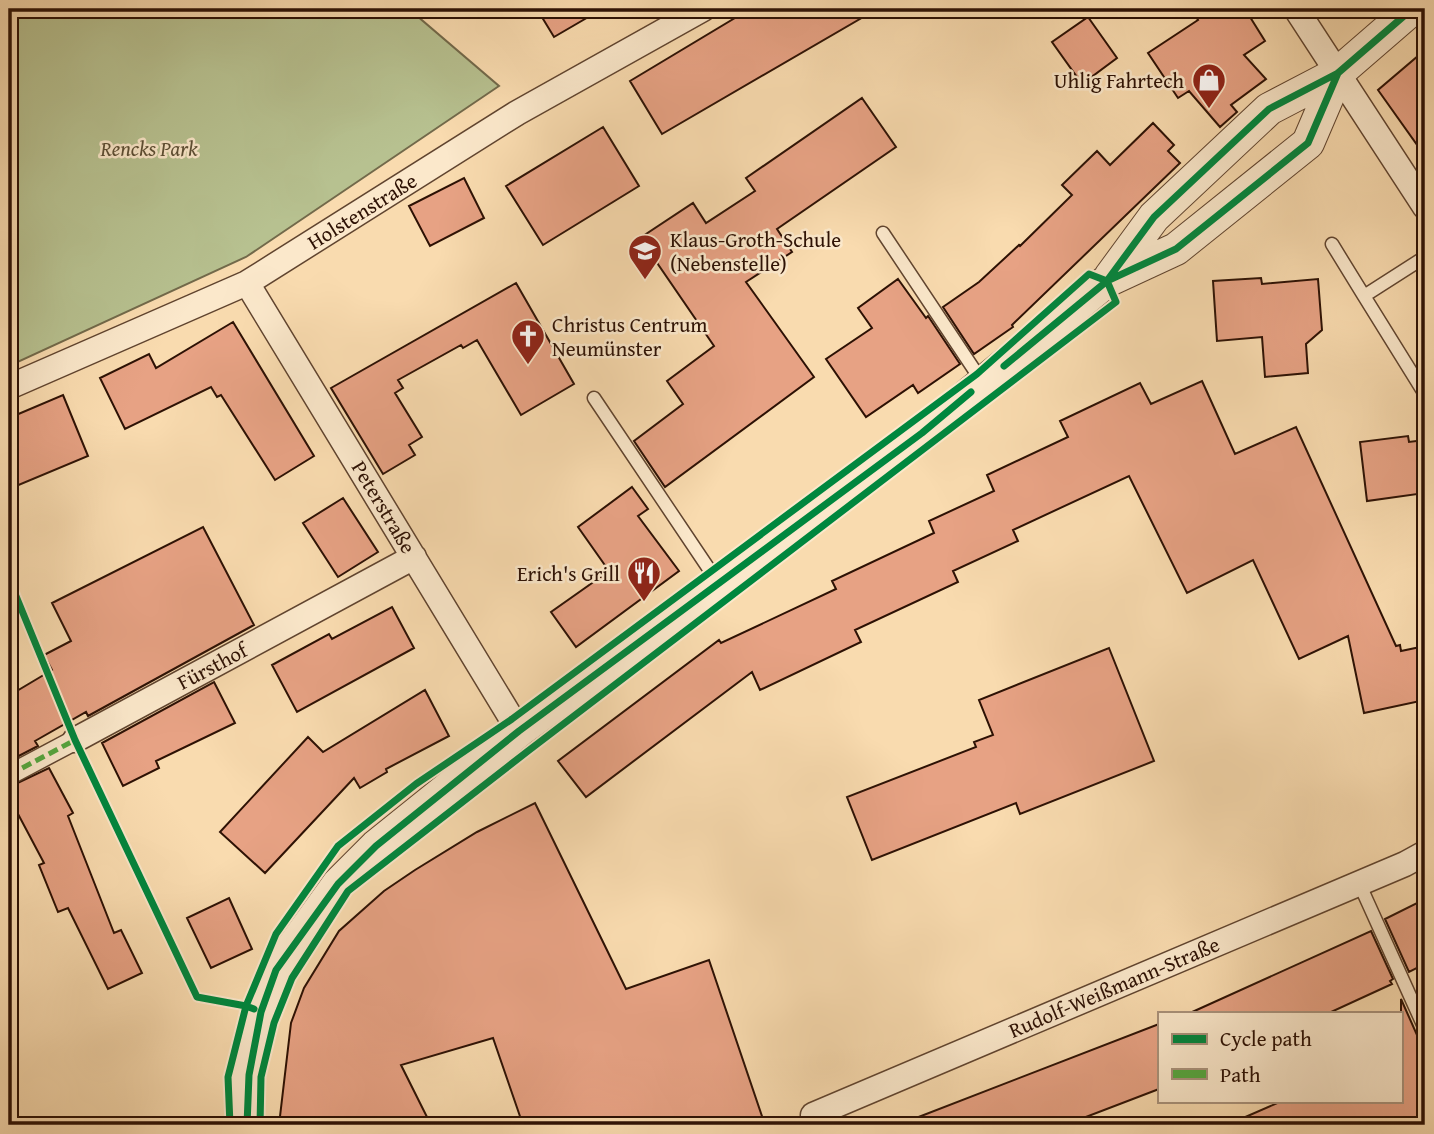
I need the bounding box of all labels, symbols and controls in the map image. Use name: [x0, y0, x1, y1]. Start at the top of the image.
shop icon: Uhlig Fahrtech: [1190, 61, 1228, 110]
place label: Uhlig Fahrtech: [1054, 65, 1184, 96]
park label: Rencks Park: [99, 133, 198, 164]
street label: Holstenstraße: [301, 165, 423, 257]
place label: Klaus-Groth-Schule (Nebenstelle): [670, 224, 841, 279]
school or university icon: Klaus-Groth-Schule (Nebenstelle): [626, 232, 664, 281]
place label: Christus Centrum Neumünster: [552, 309, 707, 364]
church icon: Christus Centrum Neumünster: [509, 317, 547, 366]
street label: Peterstraße: [344, 455, 424, 559]
restaurant icon: Erich's Grill: [625, 554, 663, 603]
place label: Erich's Grill: [517, 558, 620, 589]
street label: Fürsthof: [171, 634, 254, 697]
street label: Rudolf-Weißmann-Straße: [1004, 928, 1224, 1045]
legend: [1158, 1012, 1402, 1102]
text: Cycle path: [1220, 1023, 1312, 1054]
text: Path: [1220, 1059, 1261, 1090]

